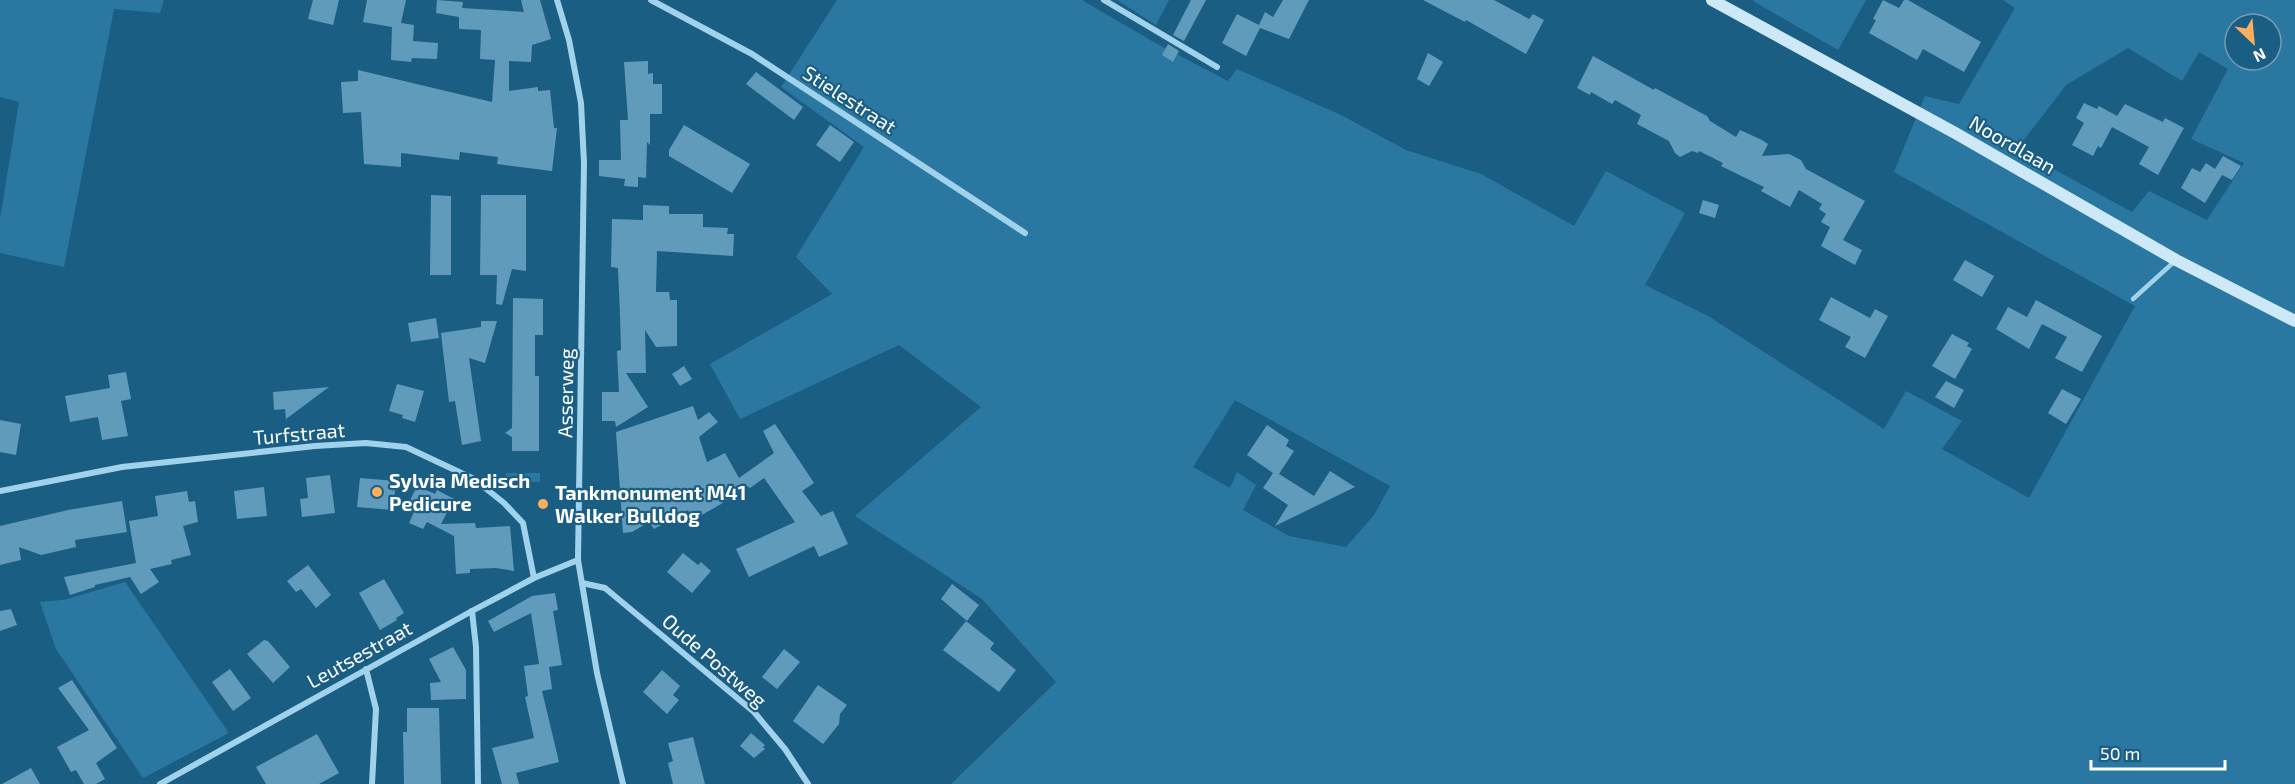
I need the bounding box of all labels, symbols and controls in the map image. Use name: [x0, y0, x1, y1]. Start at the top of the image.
north arrow: [2223, 12, 2283, 72]
text: N: [2250, 45, 2269, 67]
street label: Stielestraat: [799, 60, 902, 138]
street label: Noordlaan: [1966, 110, 2060, 178]
street label: Asserweg: [552, 348, 578, 438]
street label: Turfstraat: [252, 417, 346, 449]
place label: Sylvia Medisch Pedicure: [389, 468, 530, 515]
place label: Tankmonument M41 Walker Bulldog: [555, 480, 746, 527]
marker: Sylvia Medisch Pedicure: [370, 485, 384, 499]
marker: Tankmonument M41 Walker Bulldog: [536, 497, 550, 511]
street label: Oude Postweg: [658, 608, 772, 712]
street label: Leutsestraat: [302, 615, 416, 693]
scale bar: [2091, 733, 2224, 771]
text: 50 m: [2100, 742, 2140, 764]

